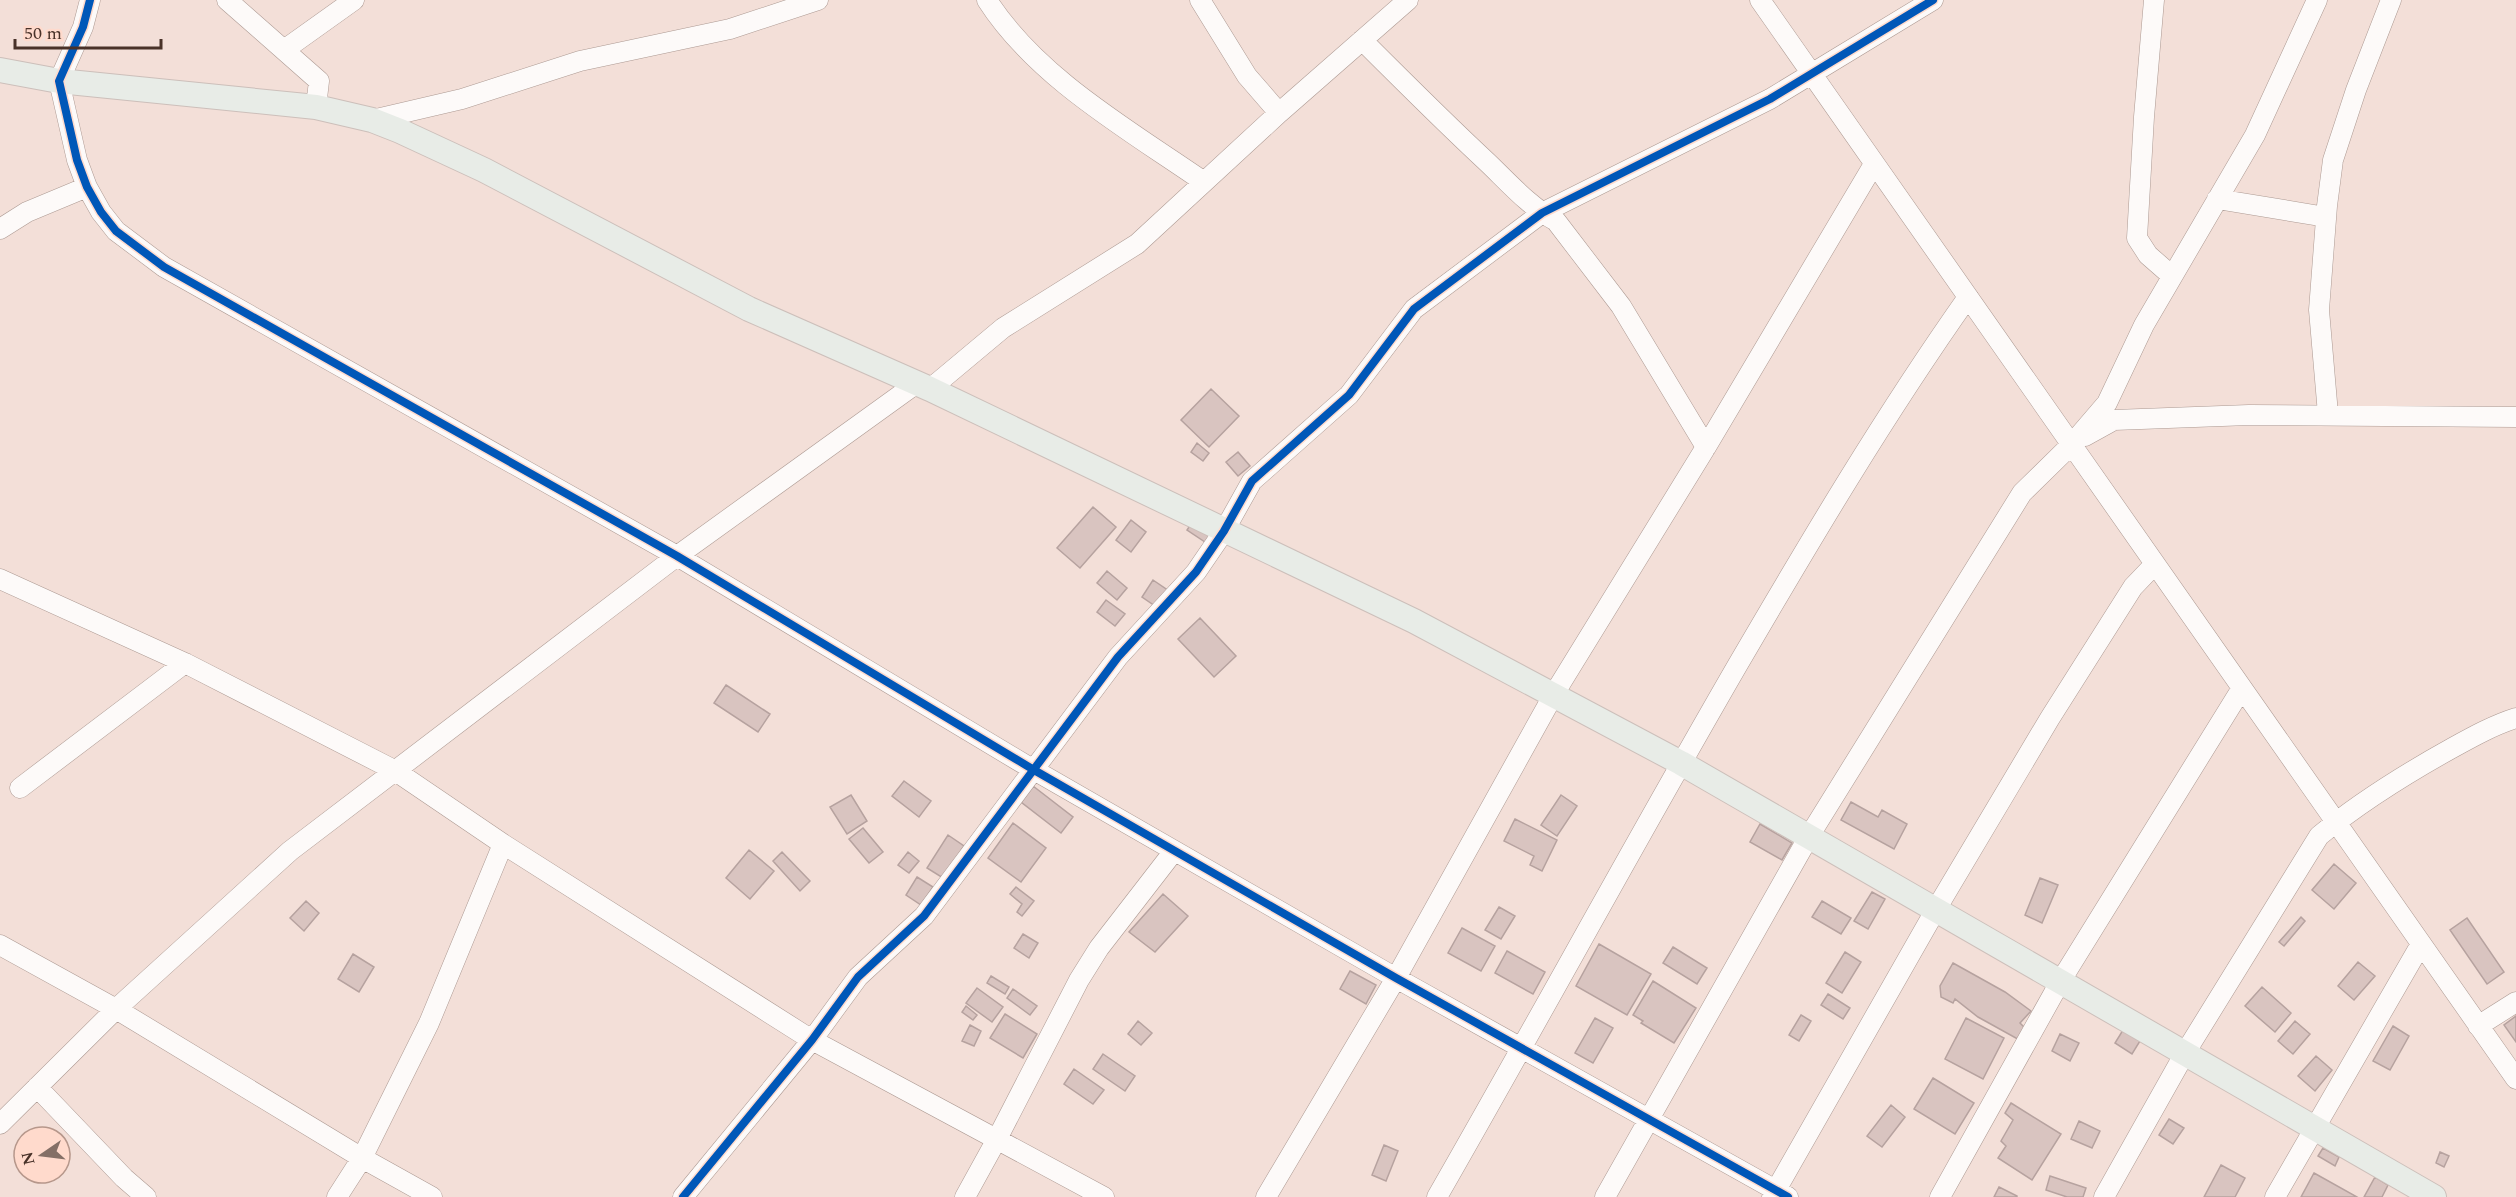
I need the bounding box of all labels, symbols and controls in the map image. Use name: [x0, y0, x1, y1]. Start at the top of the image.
scale bar: [15, 12, 160, 50]
text: 50 m: [24, 20, 62, 47]
north arrow: [12, 1125, 72, 1185]
text: N: [15, 1149, 42, 1168]

